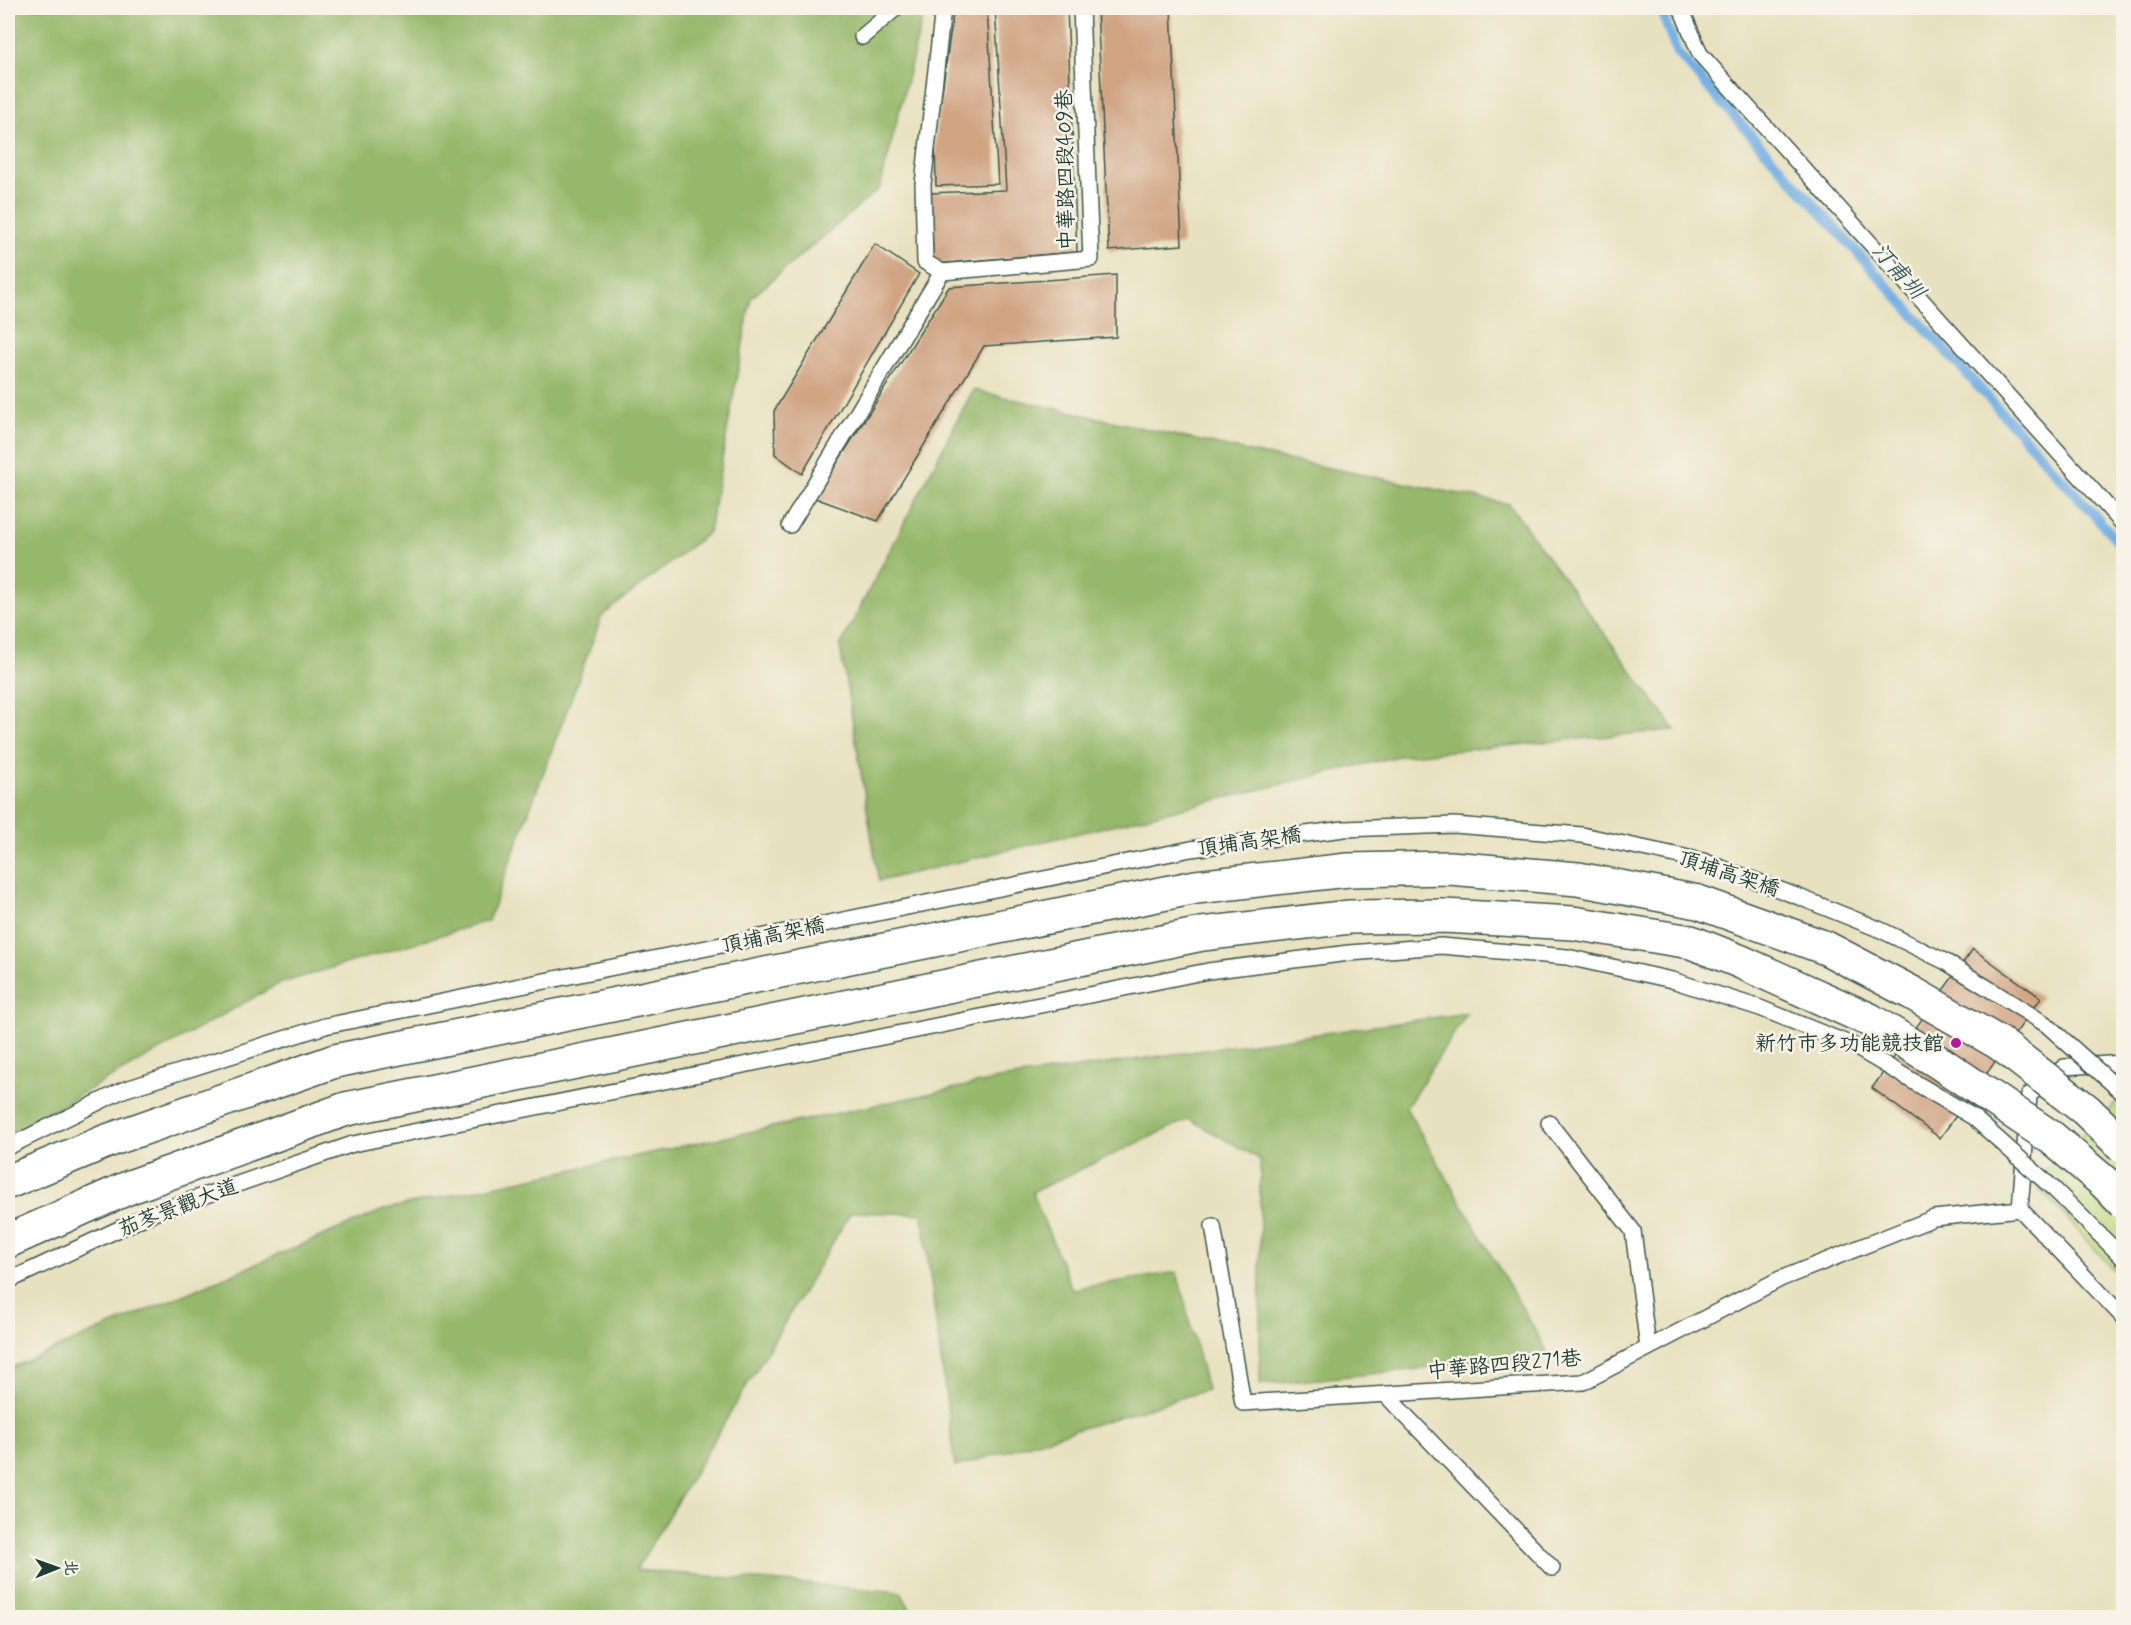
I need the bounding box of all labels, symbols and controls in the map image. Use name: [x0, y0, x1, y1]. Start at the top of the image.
street label: 中華路四段409巷: [1051, 89, 1081, 251]
water label: 汀甫圳: [1865, 237, 1931, 307]
street label: 頂埔高架橋: [1195, 821, 1303, 863]
street label: 頂埔高架橋: [1674, 844, 1783, 903]
street label: 頂埔高架橋: [719, 911, 827, 961]
place label: 新竹市多功能競技館: [1755, 1030, 1944, 1058]
marker: 新竹市多功能競技館: [1949, 1036, 1963, 1050]
street label: 茄苳景觀大道: [115, 1172, 242, 1244]
street label: 中華路四段271巷: [1426, 1344, 1583, 1386]
north arrow: [27, 1538, 87, 1598]
text: 北: [60, 1560, 81, 1576]

